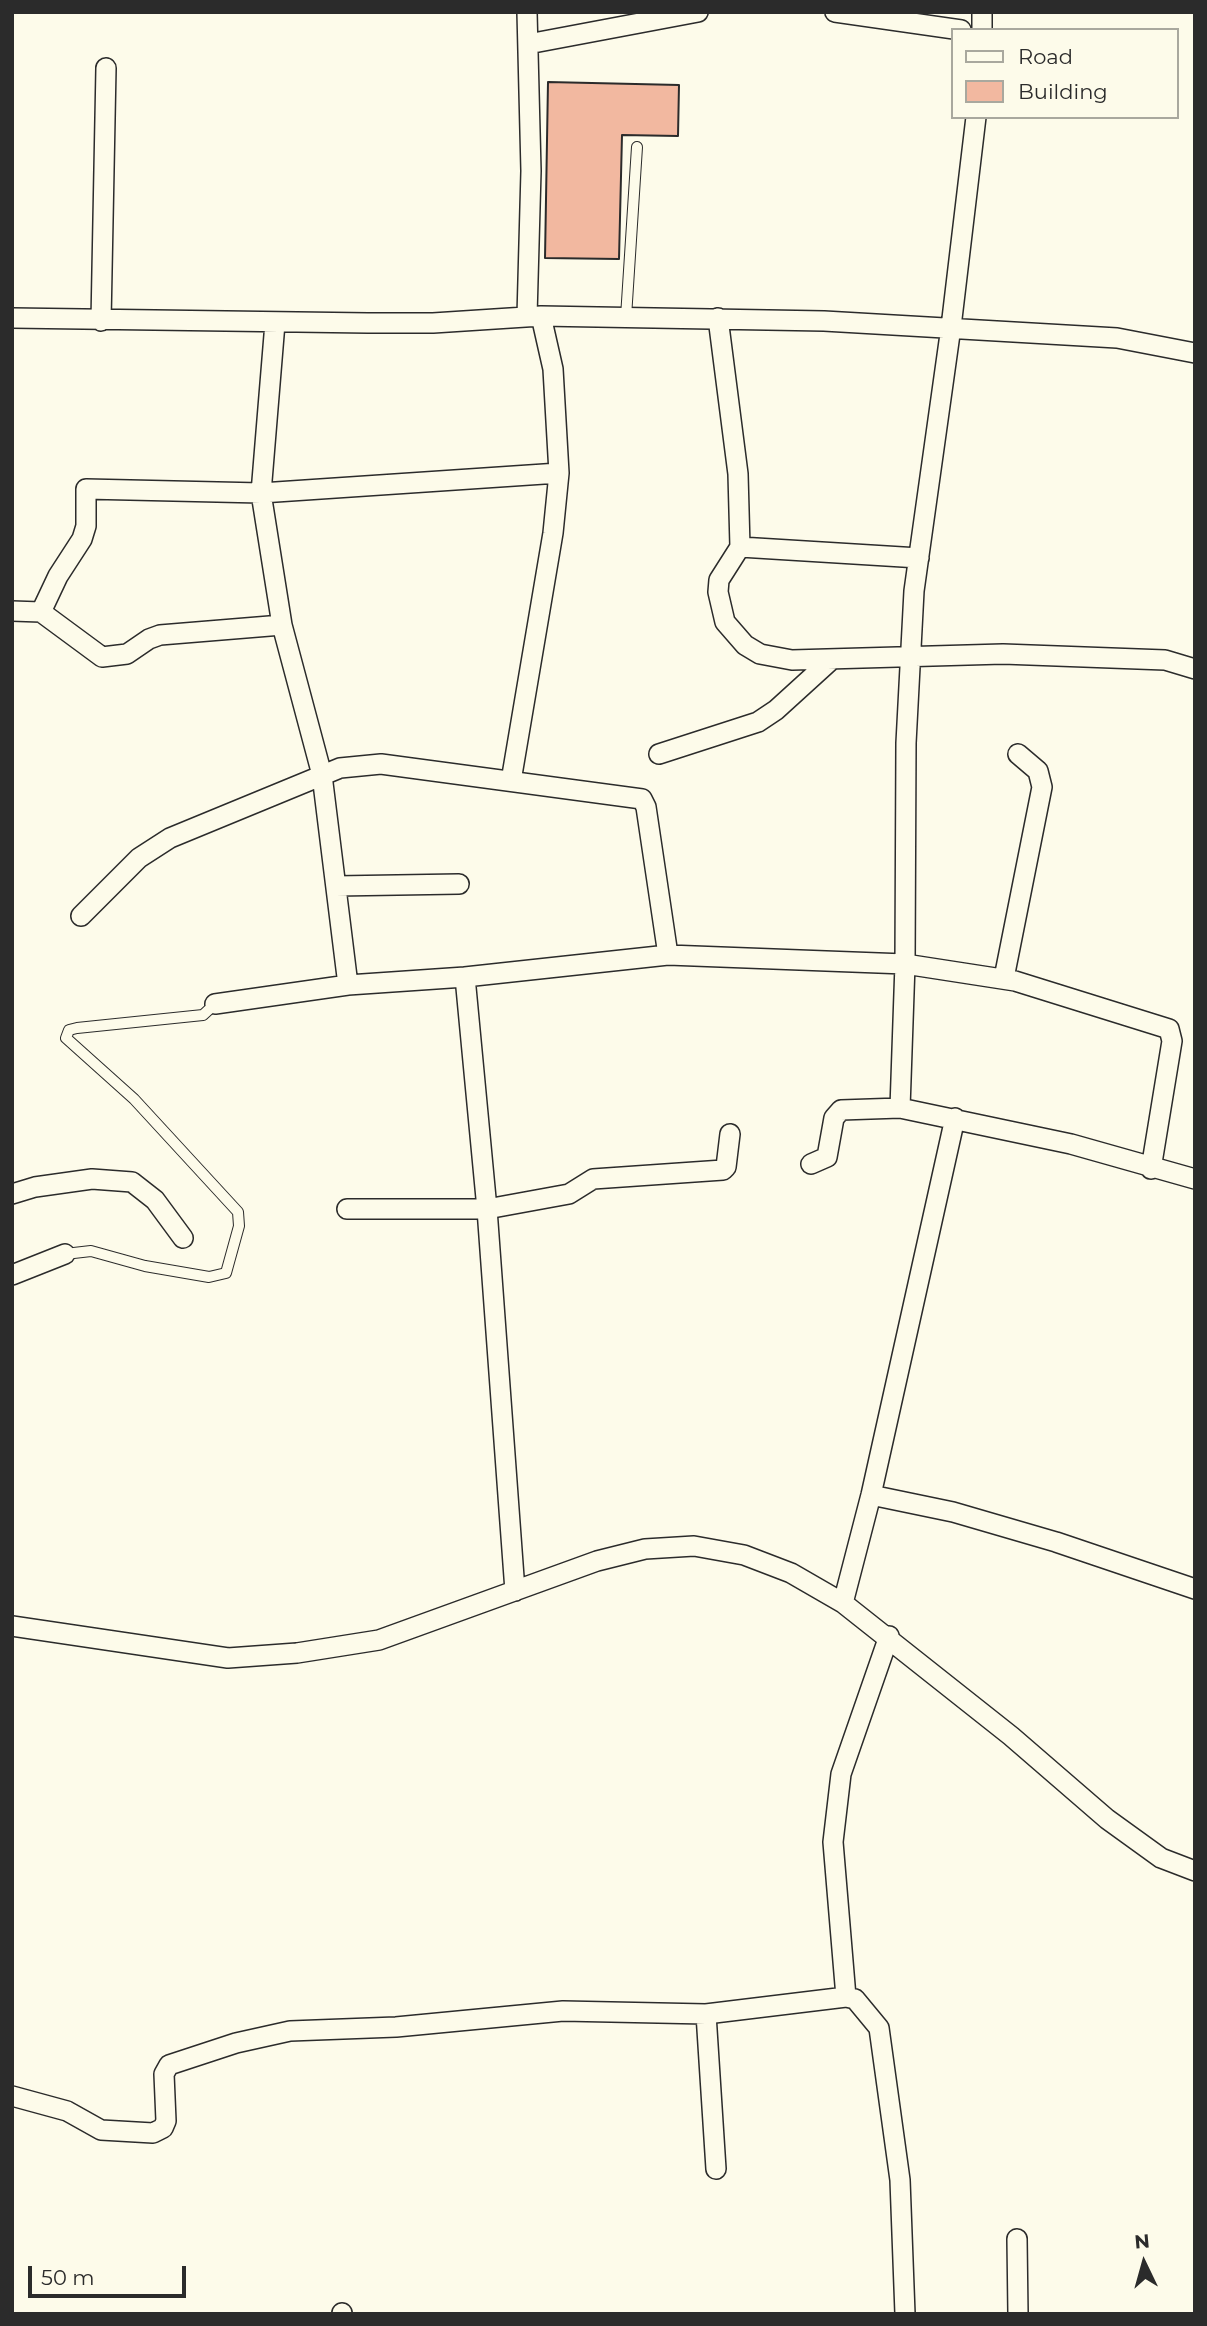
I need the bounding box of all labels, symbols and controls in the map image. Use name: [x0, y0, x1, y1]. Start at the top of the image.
legend: [951, 28, 1179, 119]
text: Road: [1018, 44, 1073, 69]
text: Building: [1018, 79, 1108, 104]
north arrow: [1109, 2228, 1179, 2298]
text: N: [1133, 2229, 1151, 2254]
scale bar: [32, 2252, 189, 2296]
text: 50 m: [41, 2265, 95, 2290]

